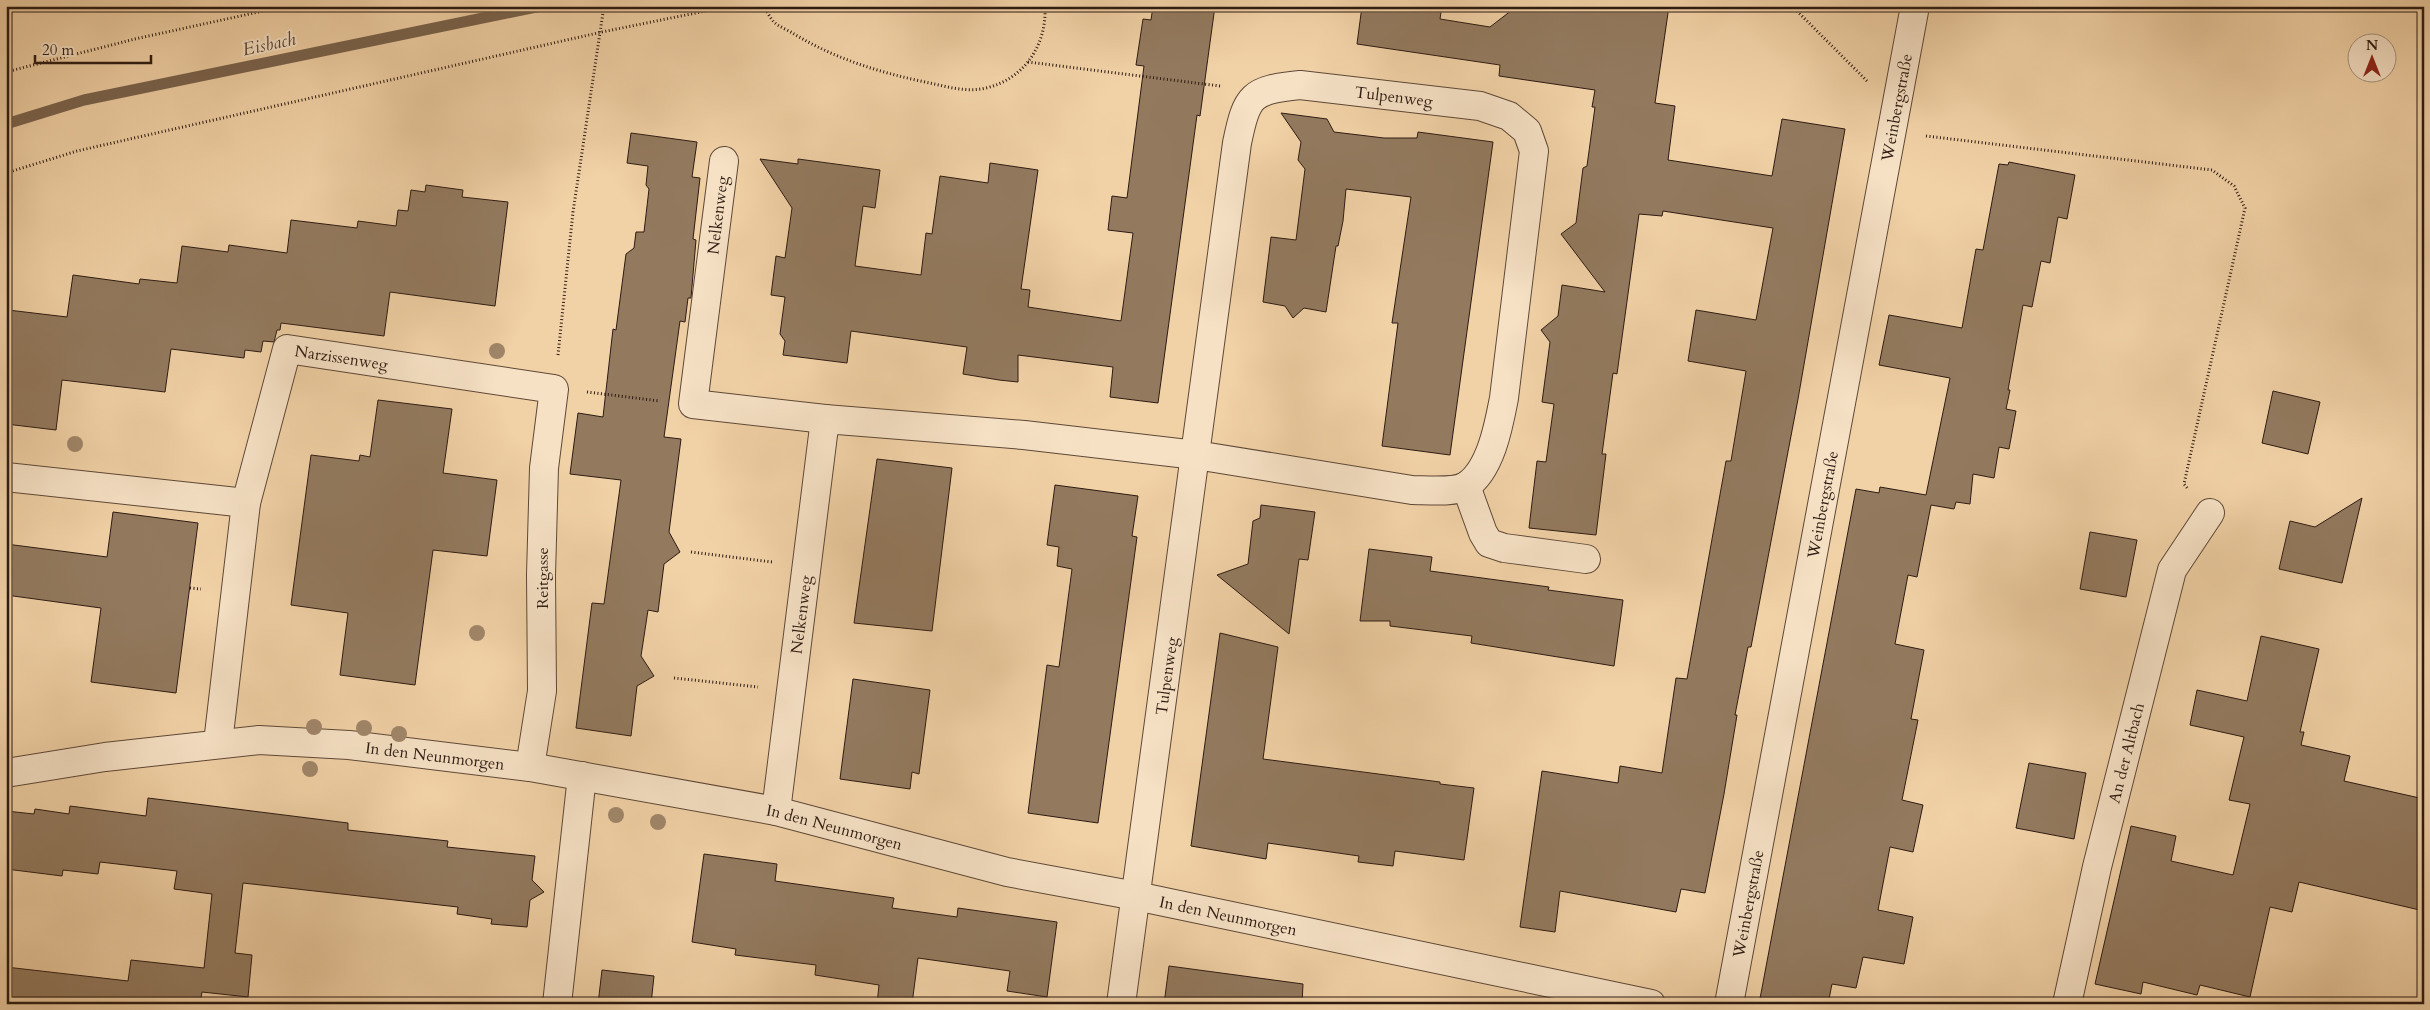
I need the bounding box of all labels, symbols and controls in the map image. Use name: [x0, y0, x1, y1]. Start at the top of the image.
water label: Eisbach: [240, 27, 298, 62]
scale bar: [35, 32, 151, 64]
north arrow: [2348, 32, 2398, 82]
text: N: [2366, 36, 2378, 55]
text: 20 m: [42, 40, 74, 60]
street label: Weinbergstraße: [1876, 52, 1918, 164]
street label: Tulpenweg: [1354, 81, 1434, 113]
street label: Nelkenweg: [702, 175, 734, 256]
street label: Narzissenweg: [293, 340, 390, 376]
street label: Weinbergstraße: [1802, 449, 1844, 561]
street label: Reitgasse: [532, 547, 554, 609]
street label: Nelkenweg: [786, 574, 817, 655]
street label: Tulpenweg: [1151, 636, 1183, 717]
street label: An der Altbach: [2104, 700, 2150, 806]
street label: In den Neunmorgen: [364, 737, 506, 776]
street label: In den Neunmorgen: [764, 799, 905, 856]
street label: Weinbergstraße: [1728, 848, 1769, 961]
street label: In den Neunmorgen: [1157, 891, 1299, 941]

